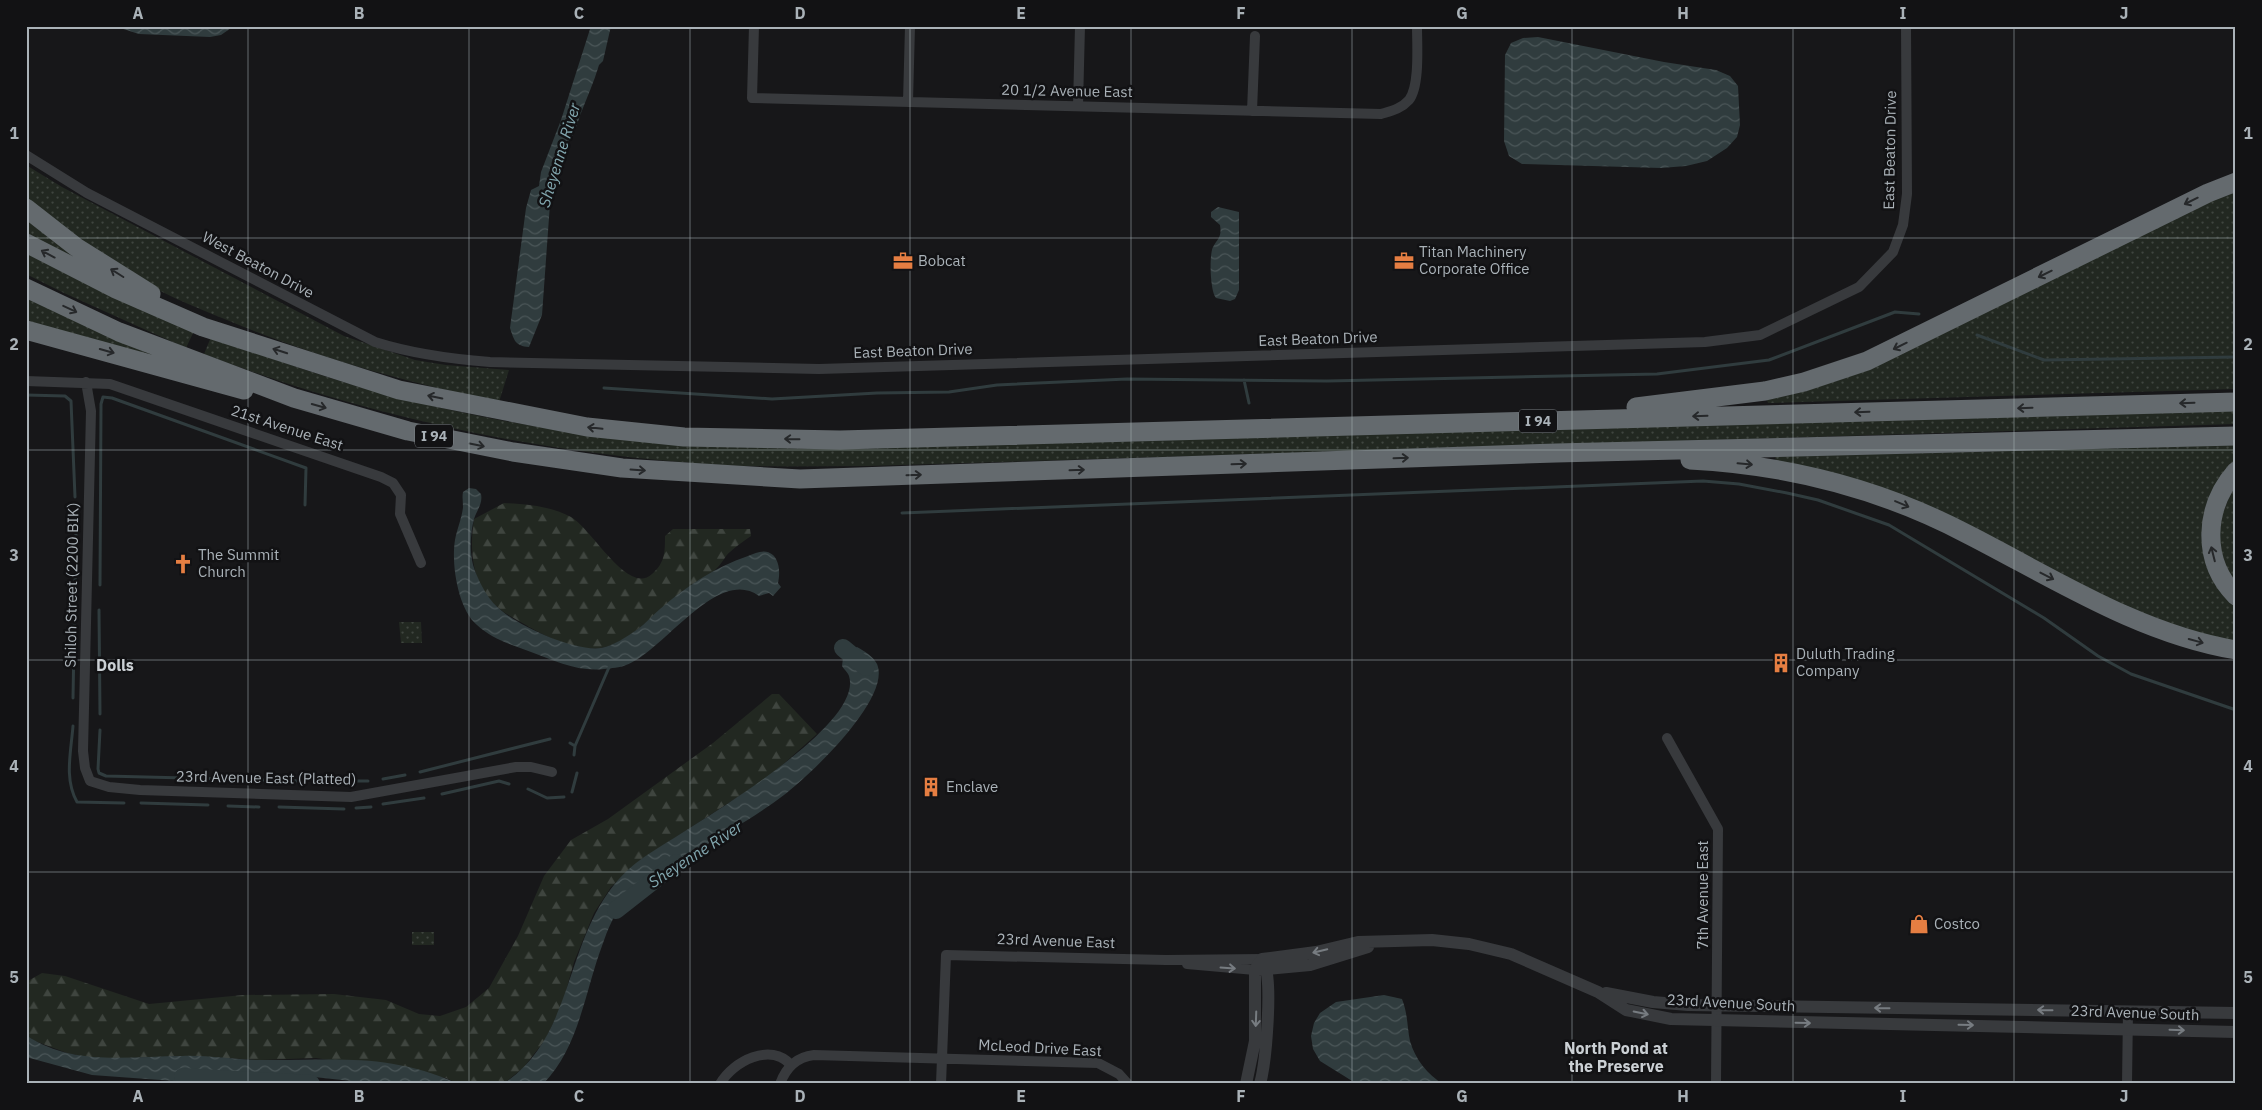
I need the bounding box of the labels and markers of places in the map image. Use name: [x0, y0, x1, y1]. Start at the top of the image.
place label: Titan Machinery Corporate Office: [1419, 242, 1529, 278]
office icon: Bobcat: [892, 250, 914, 272]
office icon: Titan Machinery Corporate Office: [1393, 250, 1415, 272]
place label: Bobcat: [918, 251, 966, 270]
place label: The Summit Church: [198, 545, 279, 581]
church icon: The Summit Church: [172, 553, 194, 575]
place label: Duluth Trading Company: [1796, 644, 1895, 680]
building icon: Duluth Trading Company: [1770, 652, 1792, 674]
building icon: Enclave: [920, 776, 942, 798]
place label: Enclave: [946, 777, 998, 796]
shop icon: Costco: [1908, 913, 1930, 935]
place label: Costco: [1934, 914, 1980, 933]

